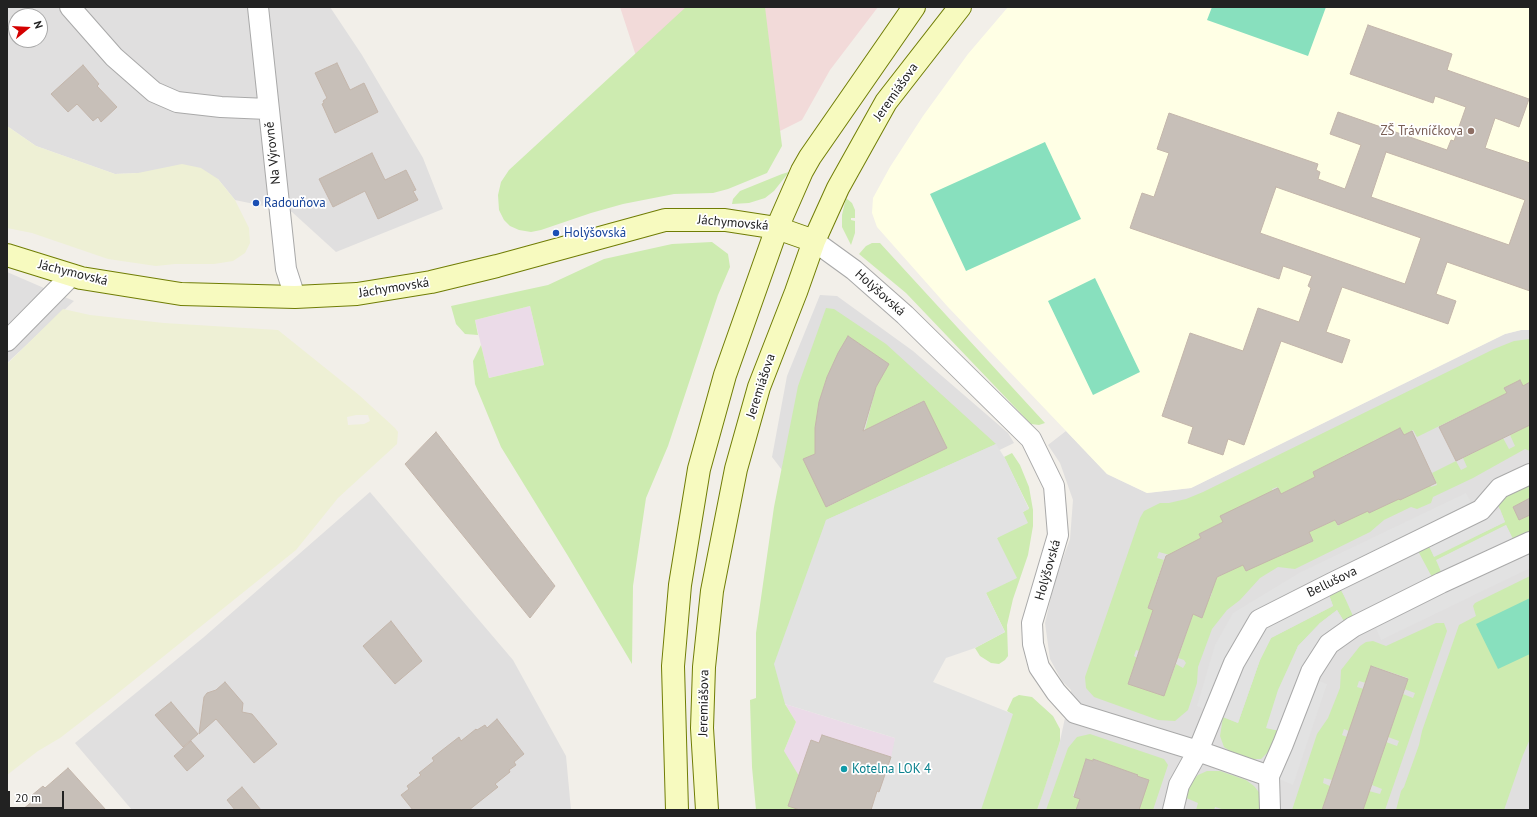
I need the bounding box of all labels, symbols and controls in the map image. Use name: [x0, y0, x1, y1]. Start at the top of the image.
north arrow: [8, 8, 48, 48]
text: N: [31, 19, 46, 30]
street label: Jeremiášova: [870, 60, 922, 124]
street label: Na Výrovně: [262, 121, 284, 185]
place label: ZŠ Trávníčkova: [1381, 123, 1463, 139]
marker: ZŠ Trávníčkova: [1466, 126, 1476, 136]
place label: Radouňova: [264, 195, 326, 211]
marker: Radouňova: [251, 198, 261, 208]
street label: Jáchymovská: [697, 212, 769, 234]
place label: Holýšovská: [564, 225, 626, 241]
marker: Holýšovská: [551, 228, 561, 238]
street label: Jáchymovská: [37, 257, 109, 289]
street label: Holýšovská: [852, 266, 908, 320]
street label: Jáchymovská: [358, 275, 430, 301]
street label: Jeremiášova: [743, 352, 779, 420]
street label: Holýšovská: [1032, 538, 1064, 602]
street label: Bellušova: [1304, 563, 1360, 601]
street label: Jeremiášova: [696, 669, 712, 737]
place label: Kotelna LOK 4: [852, 761, 931, 777]
marker: Kotelna LOK 4: [839, 764, 849, 774]
scale bar: [10, 783, 66, 809]
text: 20 m: [15, 790, 41, 805]

